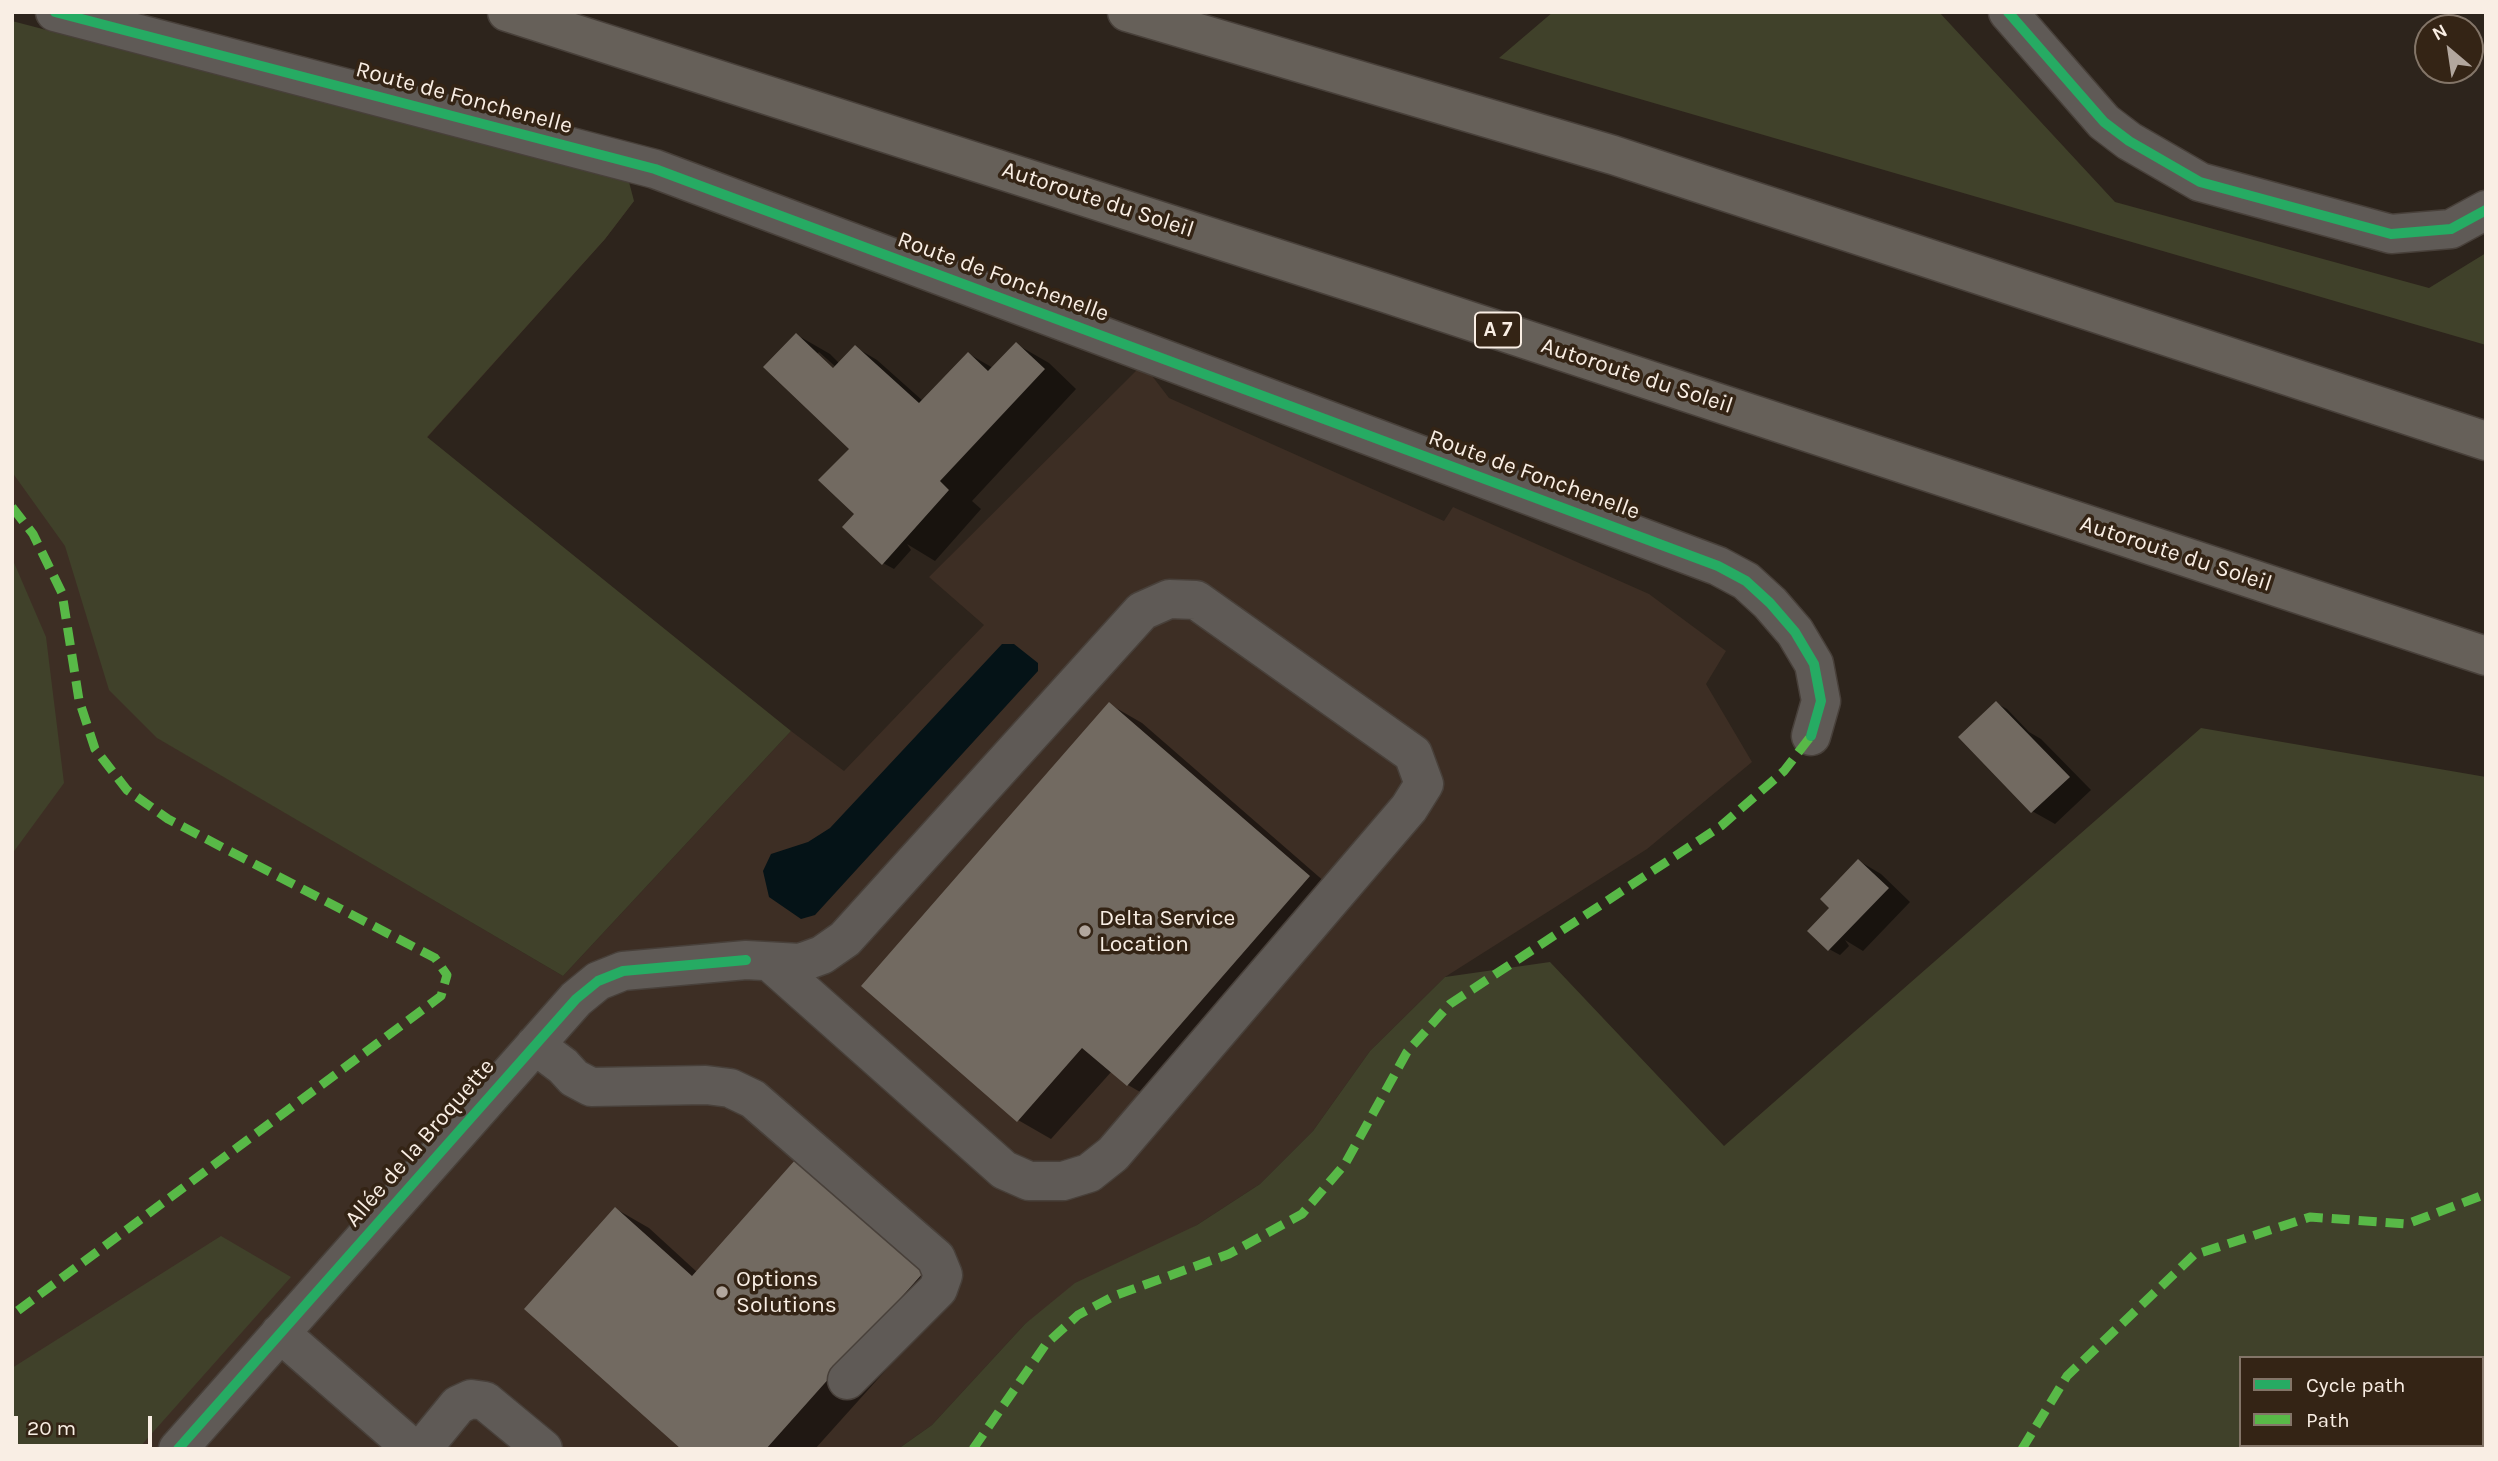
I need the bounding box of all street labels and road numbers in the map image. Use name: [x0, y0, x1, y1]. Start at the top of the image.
street label: Route de Fonchenelle: [353, 56, 575, 140]
street label: Autoroute du Soleil: [999, 156, 1197, 244]
street label: Route de Fonchenelle: [893, 226, 1113, 328]
road number: A 7: [1475, 312, 1521, 348]
street label: Autoroute du Soleil: [1538, 332, 1736, 420]
street label: Route de Fonchenelle: [1424, 424, 1644, 526]
street label: Autoroute du Soleil: [2077, 510, 2275, 598]
street label: Allée de la Broquette: [339, 1053, 501, 1233]

